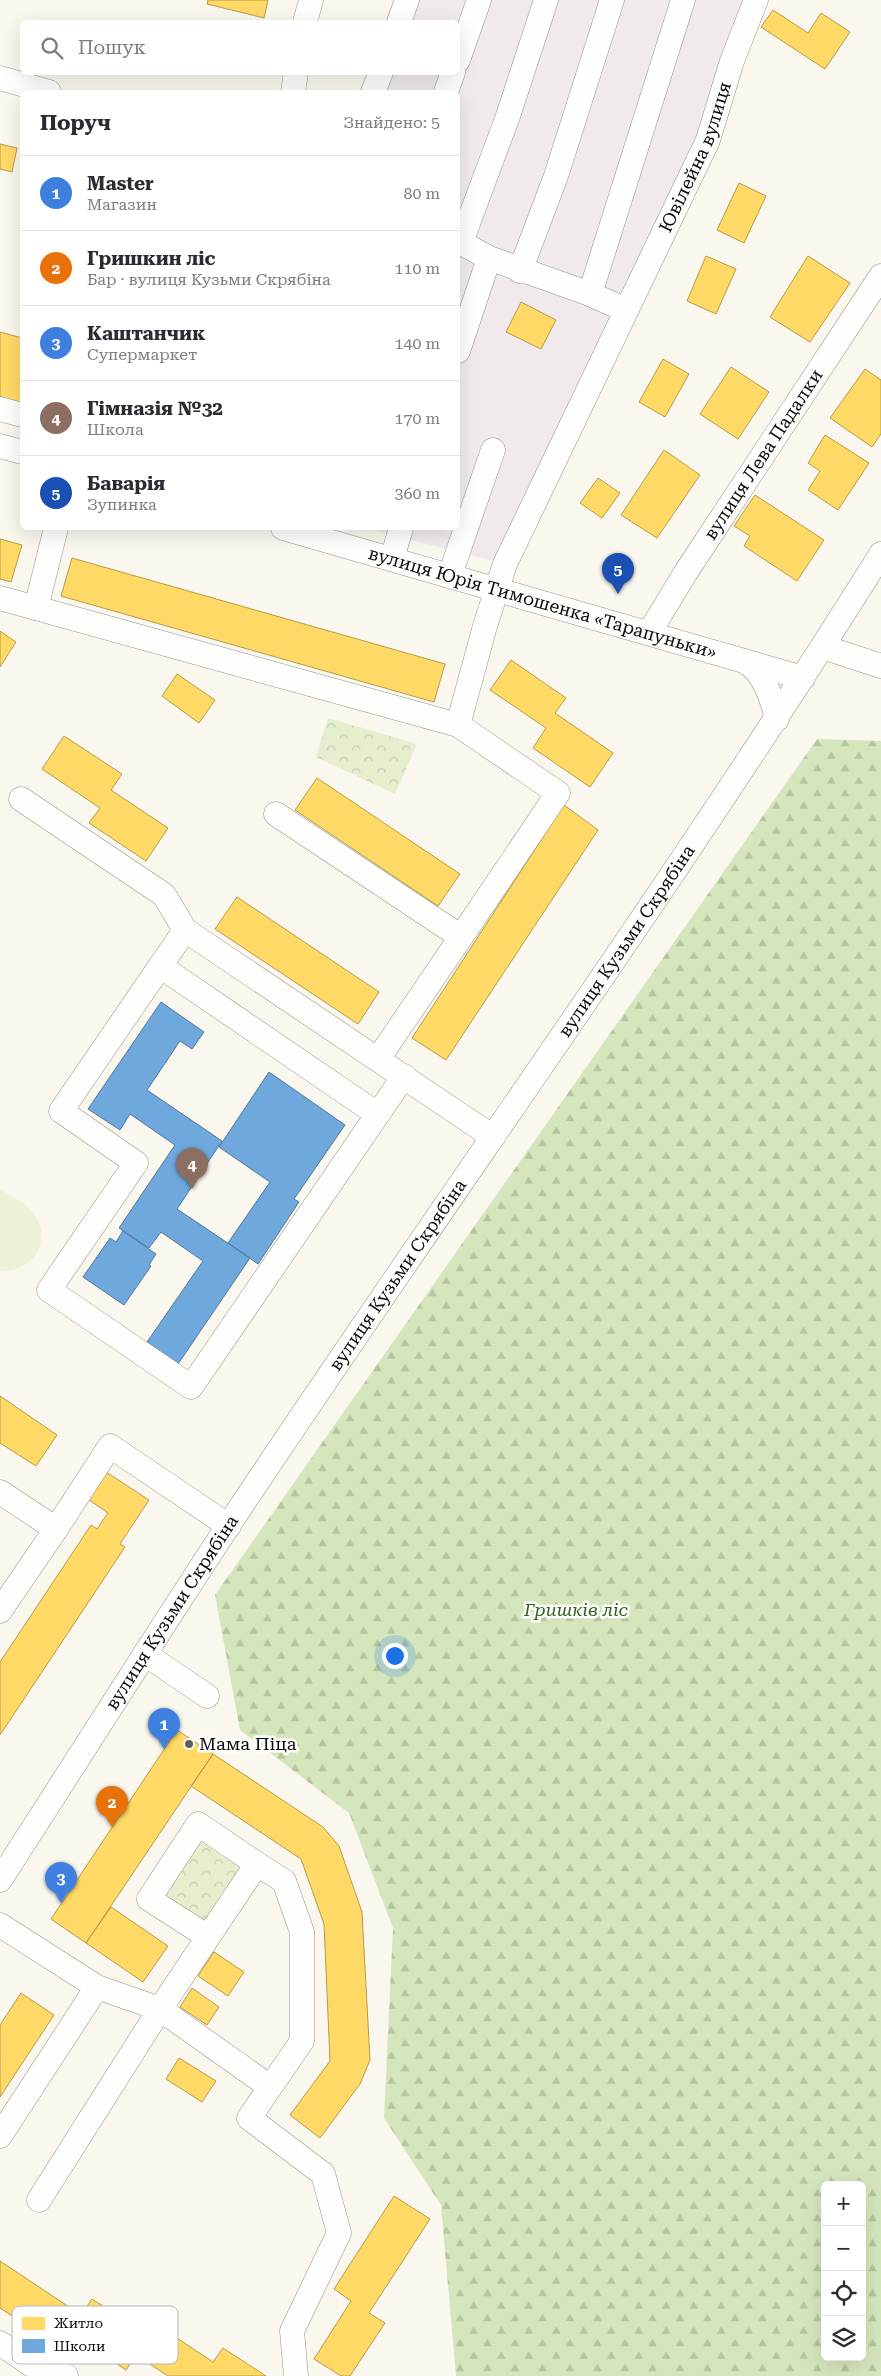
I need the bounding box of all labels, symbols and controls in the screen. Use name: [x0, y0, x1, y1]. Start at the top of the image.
search box: [20, 20, 460, 75]
icon: search: [38, 34, 66, 62]
text: Пошук: [78, 36, 146, 59]
street label: Ювілейна вулиця: [654, 79, 735, 235]
text: Поруч: [40, 111, 111, 135]
text: Знайдено: 5: [343, 113, 440, 132]
text: Master: [87, 172, 154, 195]
text: 1: [52, 184, 60, 203]
text: 80 m: [403, 184, 440, 203]
text: Магазин: [87, 195, 157, 214]
text: Гришкин ліс: [87, 247, 216, 270]
text: 2: [52, 259, 60, 278]
text: 110 m: [394, 259, 440, 278]
text: Бар · вулиця Кузьми Скрябіна: [87, 270, 331, 289]
text: Каштанчик: [87, 322, 205, 345]
text: 3: [52, 334, 60, 353]
text: 140 m: [394, 334, 440, 353]
text: Супермаркет: [87, 345, 197, 364]
street label: вулиця Лева Падалки: [699, 365, 827, 543]
text: Гімназія №32: [87, 397, 223, 420]
text: 4: [52, 409, 60, 428]
text: 170 m: [394, 409, 440, 428]
text: Школа: [87, 420, 144, 439]
text: Баварія: [87, 472, 165, 495]
text: 5: [52, 484, 60, 503]
text: 360 m: [394, 484, 440, 503]
text: Зупинка: [87, 495, 157, 514]
street label: вулиця Юрія Тимошенка «Тарапуньки»: [366, 542, 719, 663]
pin: 5: [602, 553, 634, 594]
street label: вулиця Кузьми Скрябіна: [554, 841, 699, 1041]
pin: 4: [176, 1148, 208, 1189]
street label: вулиця Кузьми Скрябіна: [324, 1175, 470, 1375]
street label: вулиця Кузьми Скрябіна: [101, 1511, 242, 1713]
park label: Гришків ліс: [523, 1599, 629, 1620]
your location: [382, 1643, 408, 1669]
pin: 1: [148, 1708, 180, 1749]
place label: Мама Піца: [199, 1733, 297, 1754]
marker: Мама Піца: [183, 1738, 195, 1750]
pin: 2: [96, 1786, 128, 1827]
pin: 3: [45, 1862, 77, 1903]
map controls: [821, 2181, 866, 2361]
button: +: [821, 2181, 866, 2226]
button: −: [821, 2226, 866, 2271]
button: locate: [821, 2271, 866, 2316]
legend: [12, 2306, 178, 2364]
text: Житло: [54, 2315, 103, 2331]
button: layers: [821, 2316, 866, 2361]
text: Школи: [54, 2338, 105, 2354]

